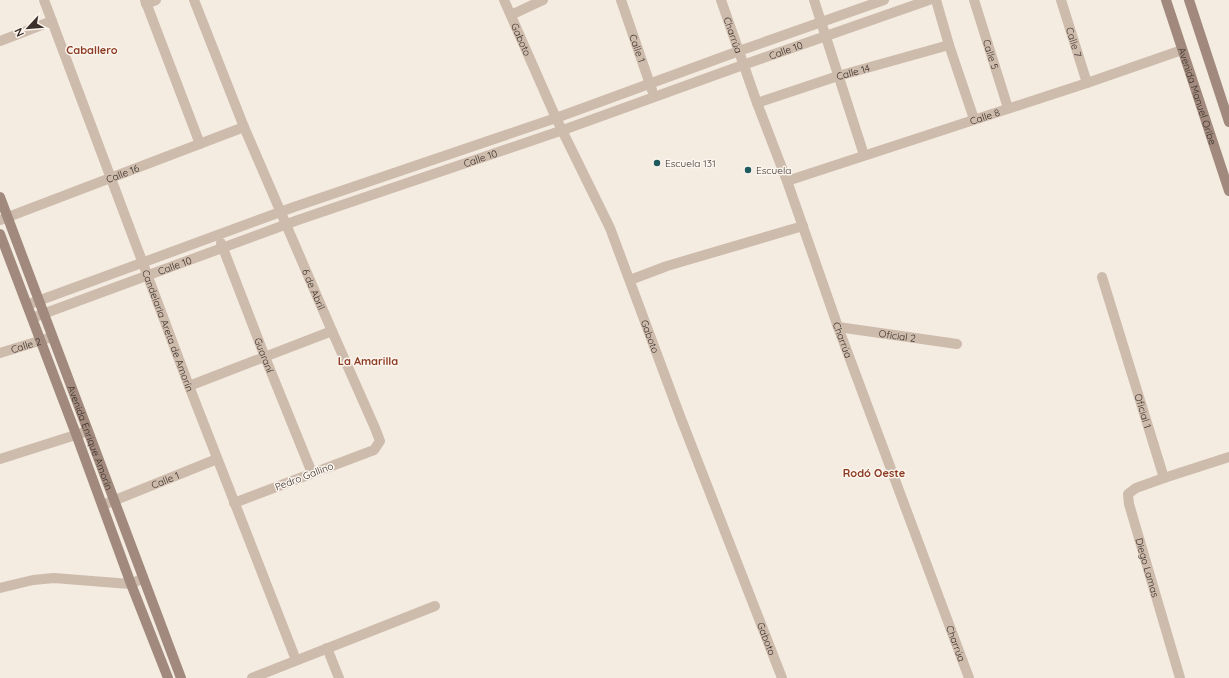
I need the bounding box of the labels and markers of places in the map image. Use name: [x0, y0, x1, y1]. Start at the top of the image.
place label: Escuela 131: [665, 157, 716, 170]
marker: Escuela 131: [652, 158, 662, 168]
place label: Escuela: [756, 164, 791, 177]
marker: Escuela: [743, 165, 753, 175]

